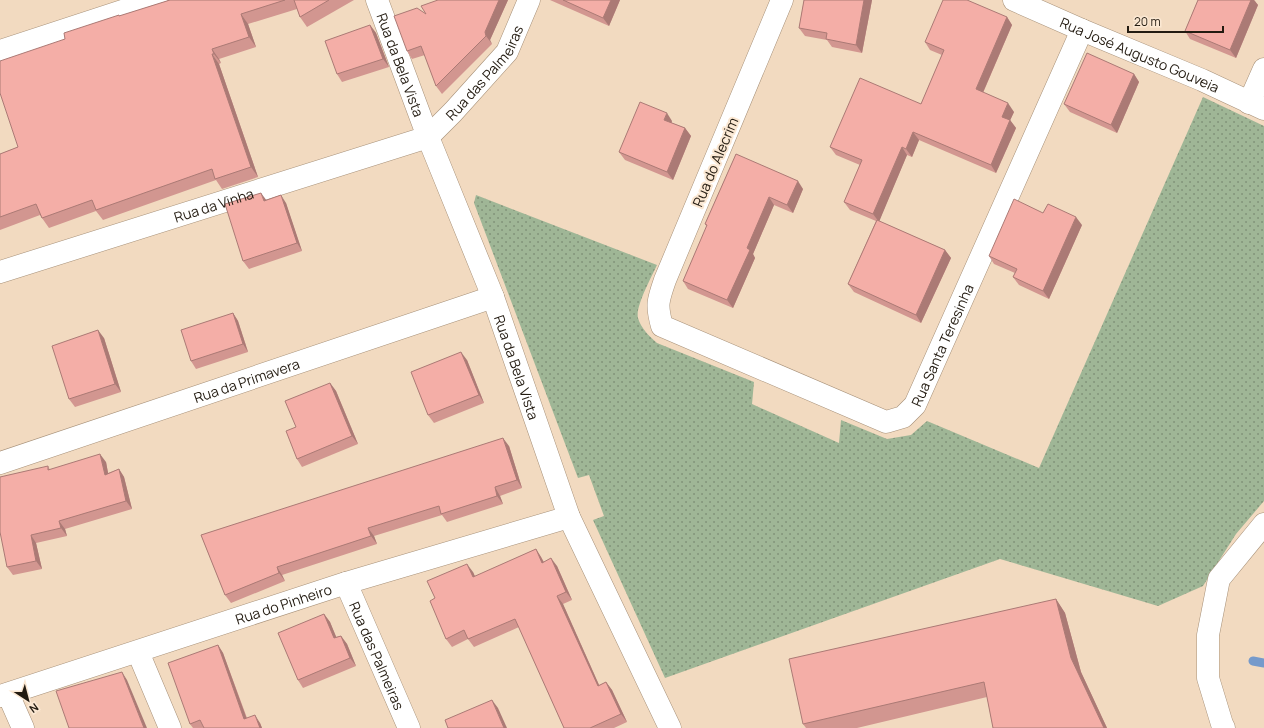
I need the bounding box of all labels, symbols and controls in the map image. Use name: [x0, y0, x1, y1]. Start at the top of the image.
scale bar: [1128, 8, 1223, 34]
street label: Rua da Bela Vista: [373, 10, 429, 119]
street label: Rua José Augusto Gouveia: [1057, 12, 1222, 96]
text: 20 m: [1134, 13, 1161, 30]
street label: Rua das Palmeiras: [441, 22, 527, 124]
street label: Rua do Alecrim: [688, 114, 742, 210]
street label: Rua da Vinha: [171, 183, 256, 226]
street label: Rua Santa Teresinha: [906, 281, 977, 409]
street label: Rua da Bela Vista: [490, 312, 544, 422]
street label: Rua da Primavera: [191, 353, 302, 407]
street label: Rua do Pinheiro: [233, 579, 334, 628]
street label: Rua das Palmeiras: [346, 598, 409, 713]
north arrow: [8, 680, 48, 720]
text: N: [26, 700, 42, 717]

